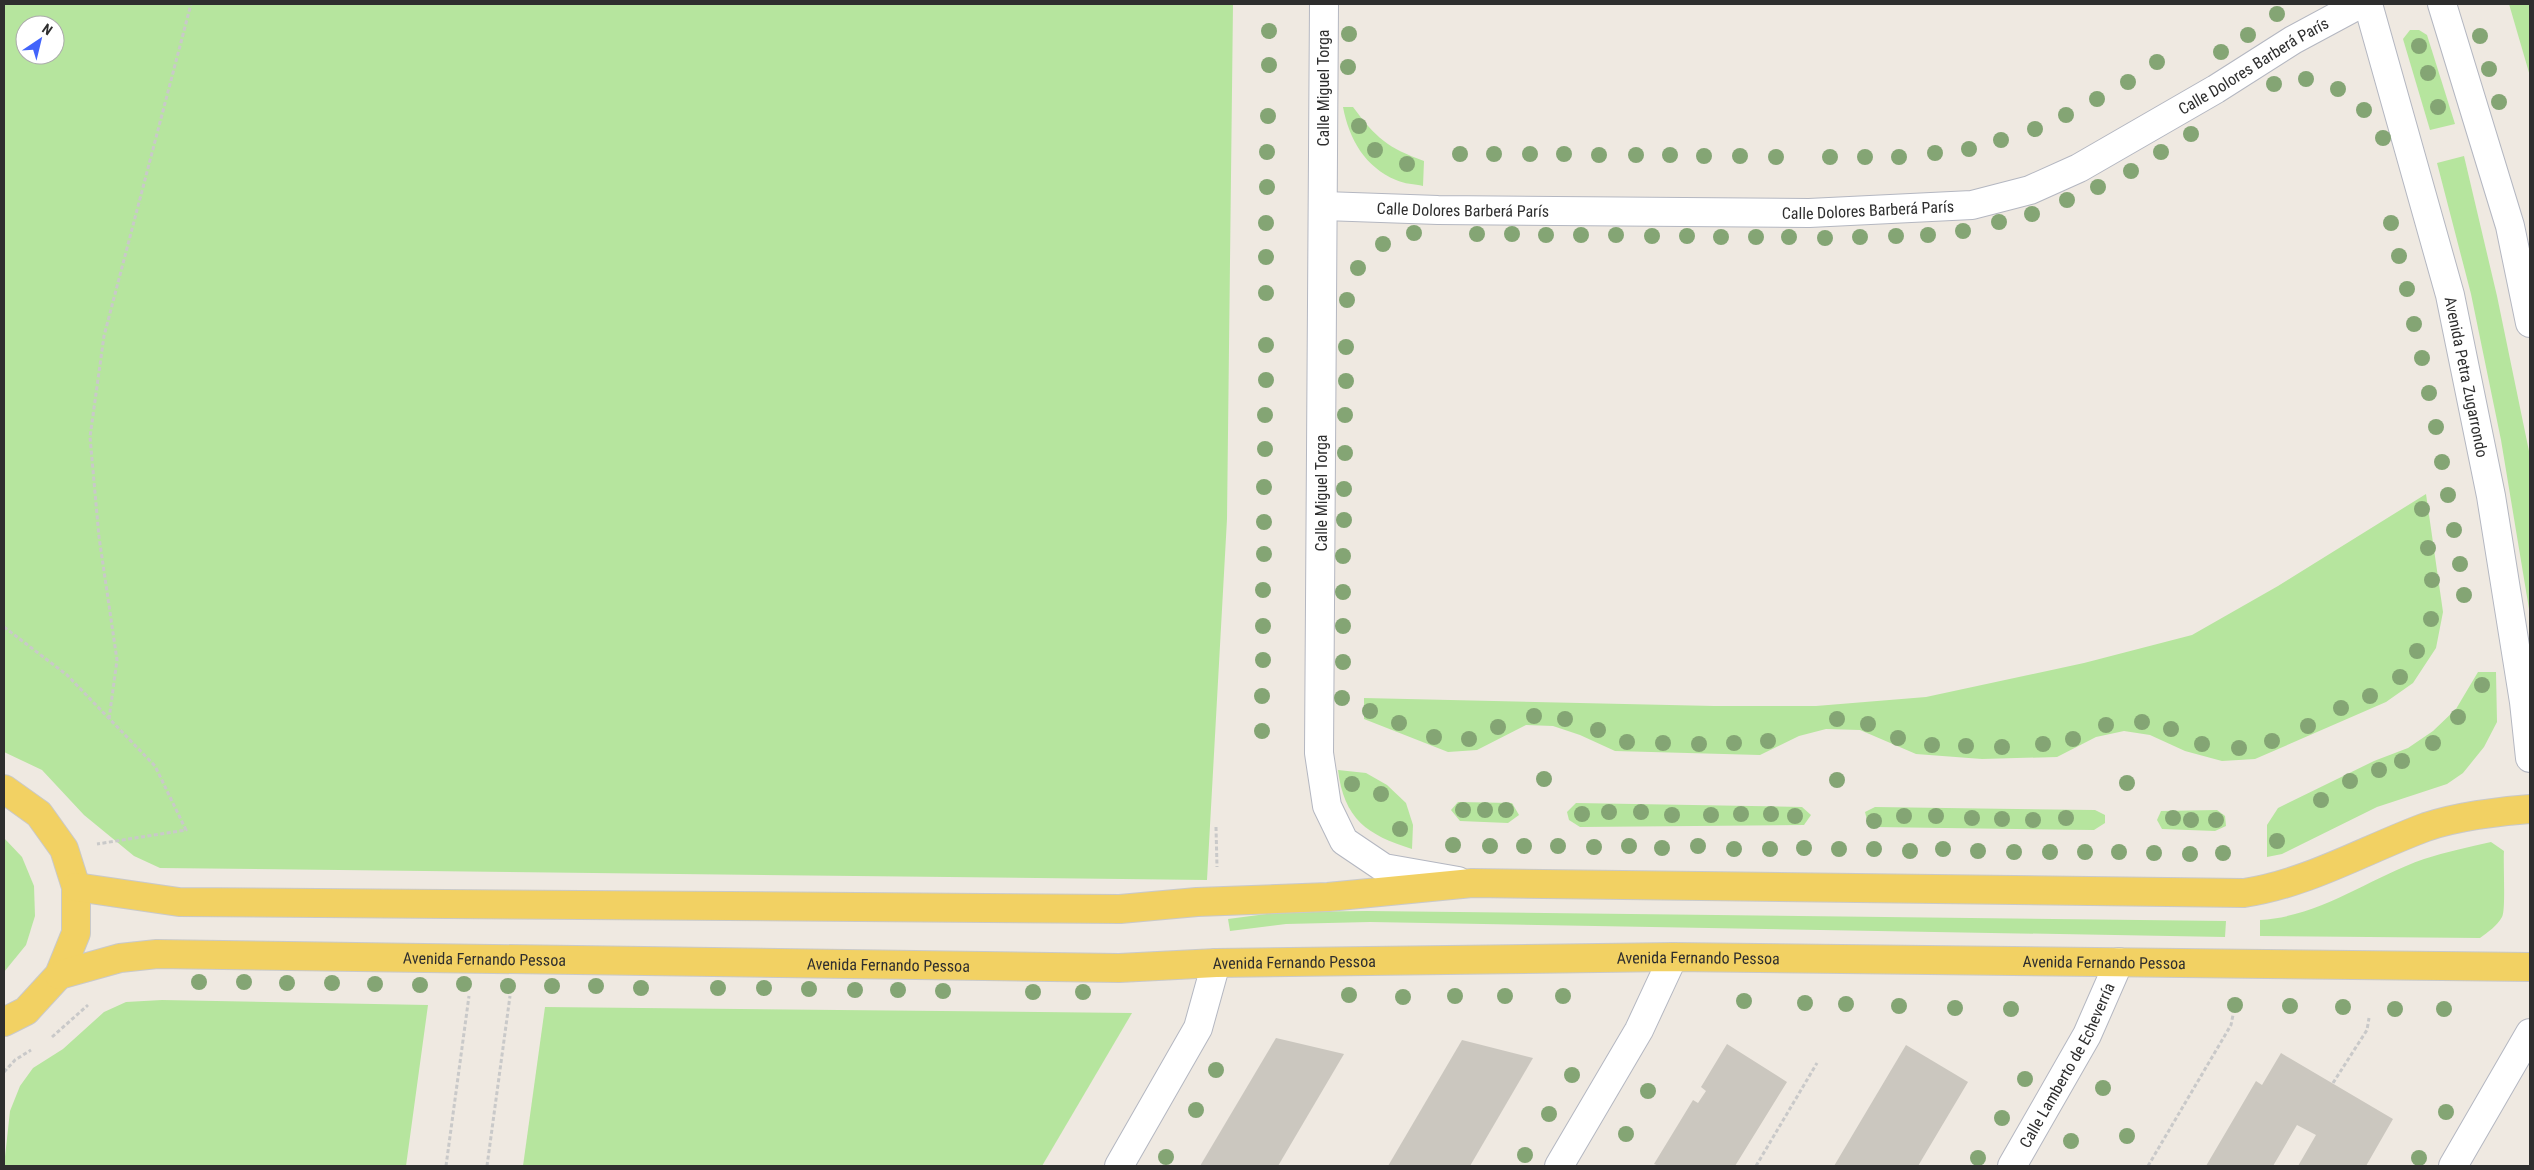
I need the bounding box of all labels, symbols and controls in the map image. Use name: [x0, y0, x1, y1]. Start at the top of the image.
street label: Calle Dolores Barberá París: [2175, 13, 2332, 118]
north arrow: [15, 15, 65, 65]
text: N: [39, 20, 56, 38]
street label: Calle Miguel Torga: [1314, 29, 1333, 147]
street label: Calle Dolores Barberá París: [1782, 196, 1954, 223]
street label: Calle Dolores Barberá París: [1376, 198, 1549, 220]
street label: Avenida Petra Zugarrondo: [2441, 295, 2492, 459]
street label: Calle Miguel Torga: [1312, 434, 1331, 552]
street label: Avenida Fernando Pessoa: [1617, 947, 1780, 968]
street label: Avenida Fernando Pessoa: [403, 948, 566, 969]
street label: Avenida Fernando Pessoa: [1213, 951, 1376, 973]
street label: Avenida Fernando Pessoa: [2023, 952, 2186, 972]
street label: Avenida Fernando Pessoa: [807, 954, 970, 975]
street label: Calle Lamberto de Echeverría: [2015, 980, 2118, 1151]

